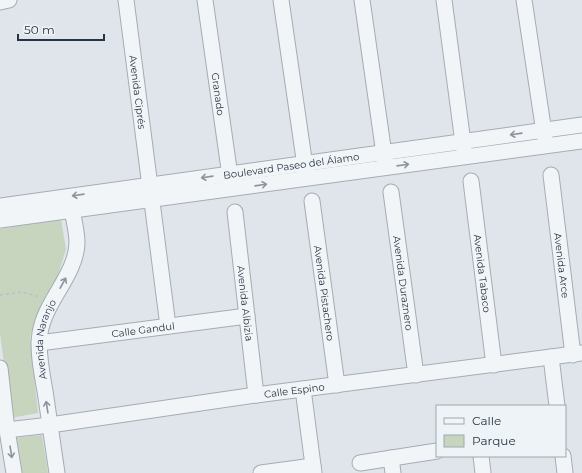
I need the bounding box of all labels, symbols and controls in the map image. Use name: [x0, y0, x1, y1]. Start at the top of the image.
scale bar: [18, 16, 104, 42]
text: 50 m: [24, 22, 55, 37]
street label: Avenida Ciprés: [126, 55, 149, 130]
street label: Granado: [208, 72, 227, 116]
one-way arrow: [510, 130, 523, 138]
street label: Boulevard Paseo del Álamo: [222, 150, 360, 182]
one-way arrow: [396, 161, 409, 169]
one-way arrow: [201, 173, 214, 181]
one-way arrow: [254, 181, 267, 189]
one-way arrow: [72, 191, 85, 199]
street label: Avenida Arce: [551, 232, 572, 299]
street label: Avenida Tabaco: [471, 233, 493, 313]
street label: Avenida Duraznero: [390, 235, 416, 331]
street label: Avenida Pistachero: [311, 245, 337, 342]
street label: Avenida Albizia: [234, 265, 256, 342]
one-way arrow: [59, 277, 67, 289]
street label: Avenida Naranjo: [33, 297, 59, 380]
street label: Calle Gandul: [111, 319, 176, 341]
street label: Calle Espino: [263, 380, 325, 401]
one-way arrow: [43, 401, 51, 414]
legend: [436, 405, 566, 457]
text: Calle: [472, 413, 501, 428]
text: Parque: [472, 433, 516, 448]
one-way arrow: [7, 445, 15, 458]

